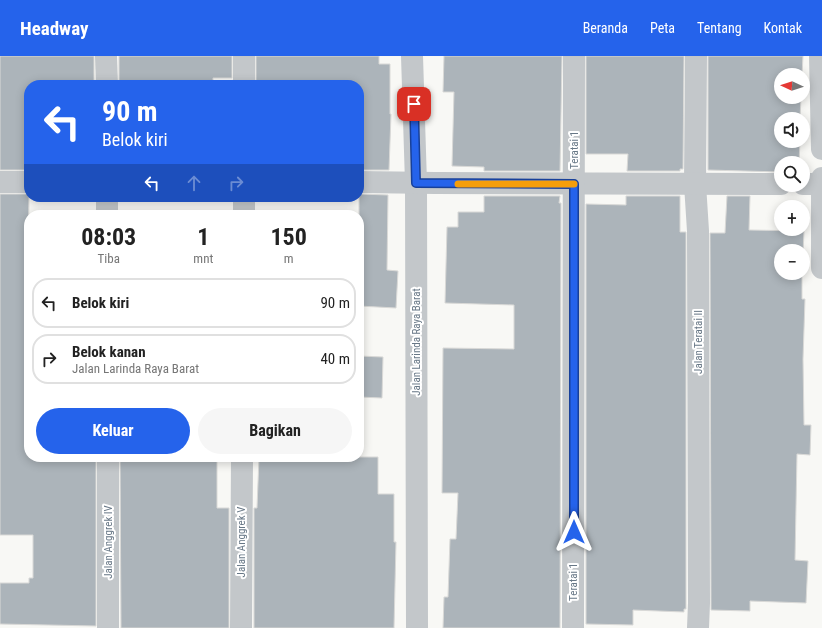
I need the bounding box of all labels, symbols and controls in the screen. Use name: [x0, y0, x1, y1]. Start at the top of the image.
text: Headway: [20, 17, 88, 40]
text: Beranda: [583, 20, 628, 36]
text: Peta: [650, 20, 675, 36]
text: Tentang: [697, 20, 742, 36]
text: Kontak: [764, 20, 802, 36]
north arrow: [774, 68, 810, 104]
map controls: [774, 68, 810, 280]
pin: [397, 87, 431, 121]
icon: arrive: [403, 93, 425, 115]
text: 90 m: [102, 95, 158, 128]
icon: left: [36, 96, 88, 148]
button: sound: [774, 112, 810, 148]
text: Belok kiri: [102, 129, 168, 150]
street label: Teratai 1: [568, 131, 581, 169]
button: search: [774, 156, 810, 192]
icon: left: [141, 172, 163, 194]
icon: ahead: [183, 172, 205, 194]
icon: right: [225, 172, 247, 194]
button: +: [774, 200, 810, 236]
text: 08:03: [81, 223, 136, 251]
text: 1: [197, 223, 209, 251]
text: 150: [270, 223, 307, 251]
button: −: [774, 244, 810, 280]
text: Tiba: [97, 251, 120, 266]
text: mnt: [193, 251, 213, 266]
text: m: [284, 251, 294, 266]
street label: Jalan Larinda Raya Barat: [410, 288, 423, 396]
icon: left: [38, 292, 60, 314]
text: Belok kiri: [72, 294, 129, 312]
text: 90 m: [320, 294, 350, 312]
street label: Jalan Teratai II: [692, 310, 705, 374]
text: Belok kanan: [72, 343, 146, 361]
icon: right: [38, 348, 60, 370]
text: 40 m: [320, 350, 350, 368]
text: Jalan Larinda Raya Barat: [72, 361, 199, 376]
button: Keluar: [36, 408, 190, 454]
button: Bagikan: [198, 408, 352, 454]
street label: Jalan Anggrek IV: [102, 505, 115, 579]
street label: Jalan Anggrek V: [235, 507, 248, 577]
position arrow: [553, 511, 595, 553]
street label: Teratai 1: [567, 563, 580, 601]

